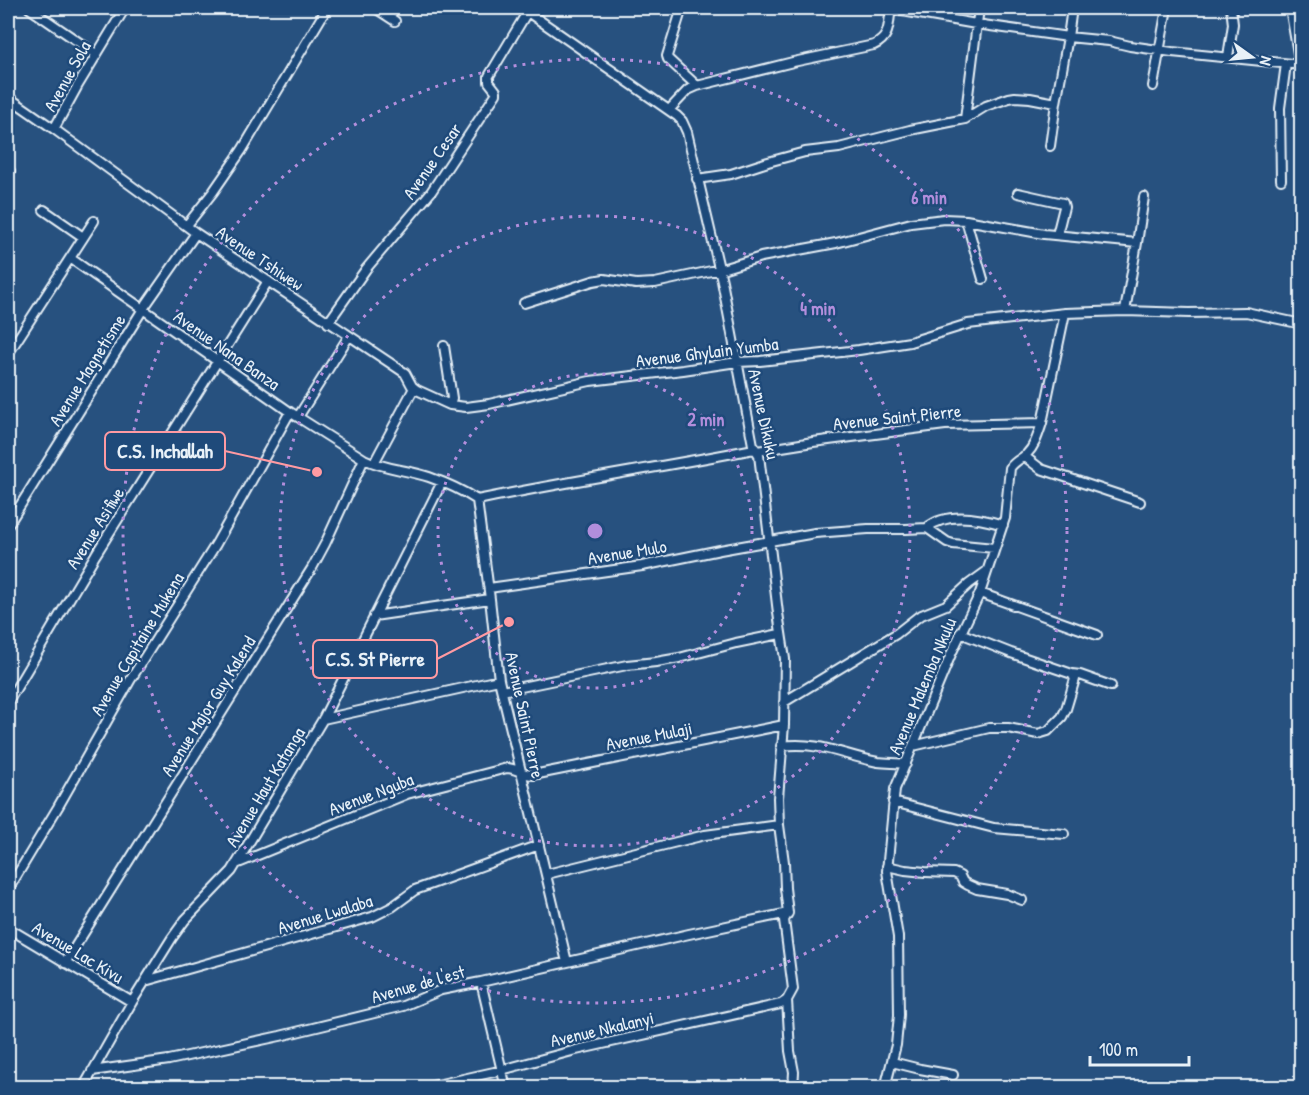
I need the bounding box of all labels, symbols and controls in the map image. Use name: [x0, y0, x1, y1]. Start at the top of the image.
north arrow: [1222, 27, 1282, 87]
street label: Avenue Sola: [37, 36, 97, 116]
text: N: [1255, 54, 1278, 68]
street label: Avenue Cesar: [397, 118, 467, 204]
text: 6 min: [911, 185, 947, 210]
street label: Avenue Tshiwew: [211, 220, 309, 296]
text: 4 min: [800, 296, 836, 321]
street label: Avenue Nana Banza: [169, 304, 285, 396]
street label: Avenue Magnetisme: [43, 309, 131, 431]
street label: Avenue Ghylain Yumba: [634, 331, 780, 373]
street label: Avenue Dikuku: [742, 367, 786, 461]
street label: Avenue Saint Pierre: [832, 398, 962, 436]
text: 2 min: [688, 407, 724, 432]
callout: C.S. Inchallah: [105, 432, 225, 470]
text: C.S. Inchallah: [117, 437, 214, 464]
street label: Avenue Asifiwe: [60, 482, 130, 574]
centre of rings: [585, 521, 605, 541]
street label: Avenue Mulo: [586, 533, 668, 571]
street label: Avenue Capitaine Mukena: [84, 568, 190, 720]
street label: Avenue Malemba Nkulu: [882, 614, 962, 758]
street label: Avenue Major Guy Kalend: [155, 631, 261, 781]
callout: C.S. St Pierre: [313, 640, 437, 678]
text: C.S. St Pierre: [325, 645, 425, 672]
street label: Avenue Saint Pierre: [499, 650, 551, 780]
street label: Avenue Mulaji: [604, 715, 694, 757]
street label: Avenue Haut Katanga: [219, 722, 311, 852]
street label: Avenue Nguba: [325, 766, 417, 822]
street label: Avenue Lwalaba: [274, 888, 376, 940]
street label: Avenue Lac Kivu: [28, 915, 128, 989]
street label: Avenue de l'est: [368, 959, 468, 1009]
street label: Avenue Nkalanyi: [548, 1005, 656, 1053]
scale bar: [1090, 1029, 1189, 1067]
text: 100 m: [1099, 1037, 1138, 1062]

